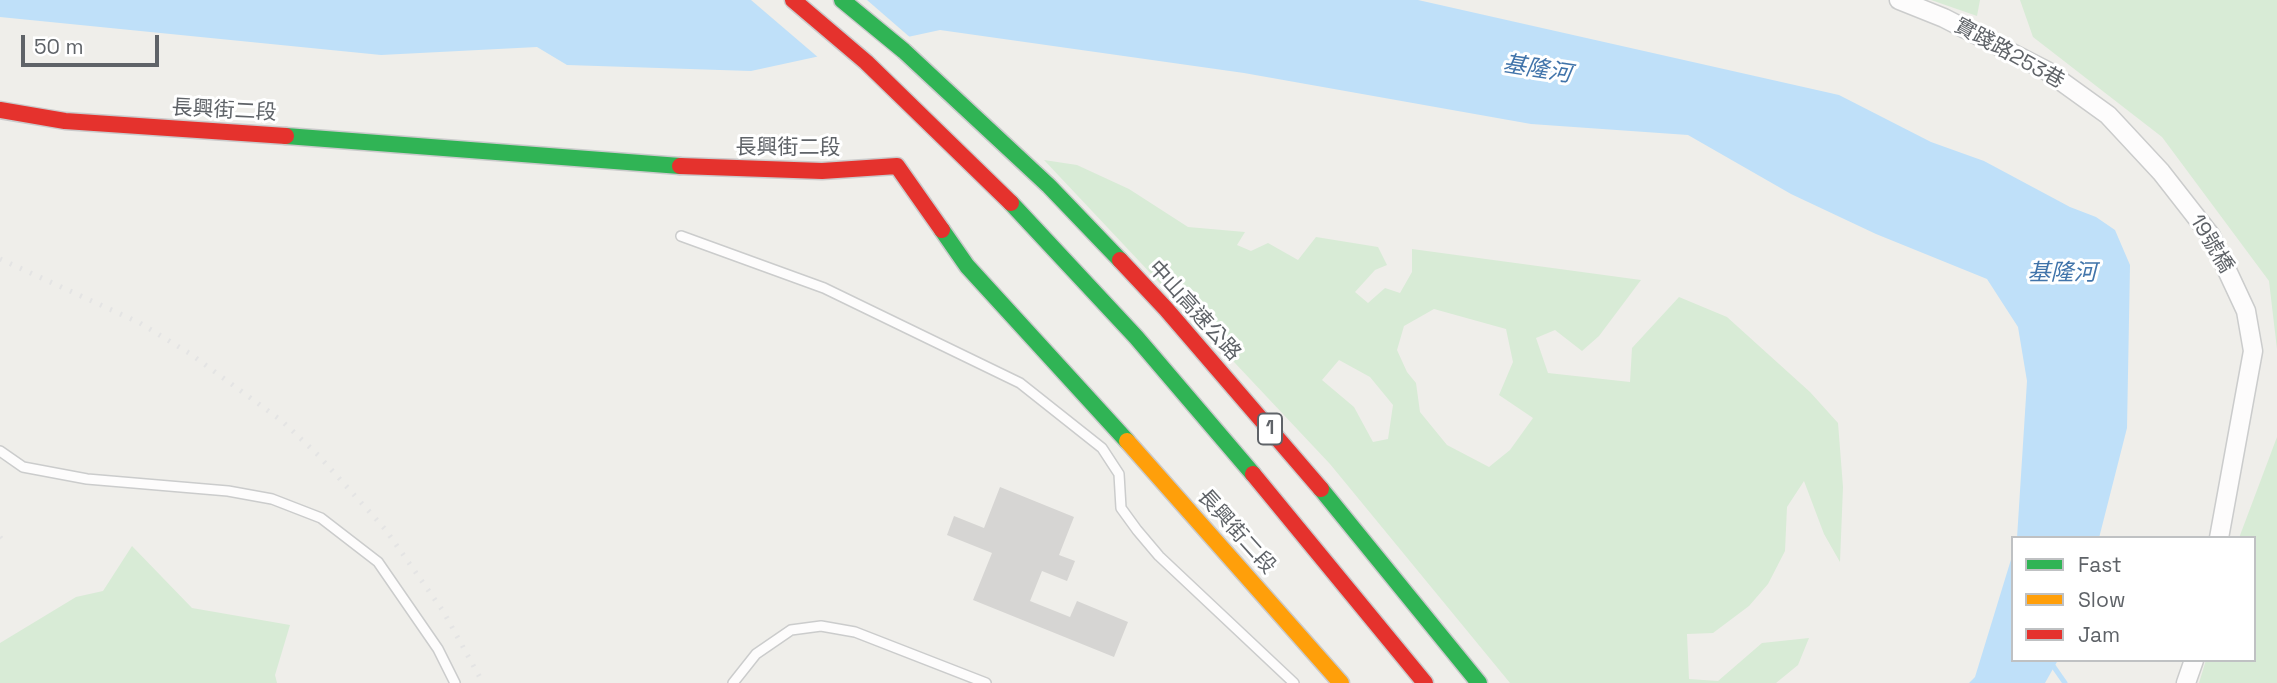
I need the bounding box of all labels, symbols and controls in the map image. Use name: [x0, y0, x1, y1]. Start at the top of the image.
street label: 實踐路253巷: [1950, 13, 2068, 95]
scale bar: [24, 21, 163, 65]
text: 50 m: [34, 33, 84, 60]
water label: 基隆河: [1501, 51, 1573, 89]
street label: 長興街二段: [171, 96, 277, 126]
street label: 長興街二段: [736, 135, 840, 161]
street label: 19號橋: [2184, 210, 2238, 278]
street label: 中山高速公路: [1142, 256, 1246, 366]
water label: 基隆河: [2028, 260, 2096, 288]
road number: 1: [1258, 414, 1282, 444]
street label: 長興街二段: [1192, 485, 1280, 579]
legend: [2011, 536, 2256, 662]
text: Fast: [2078, 551, 2122, 578]
text: Slow: [2078, 586, 2126, 613]
text: Jam: [2078, 621, 2120, 648]

